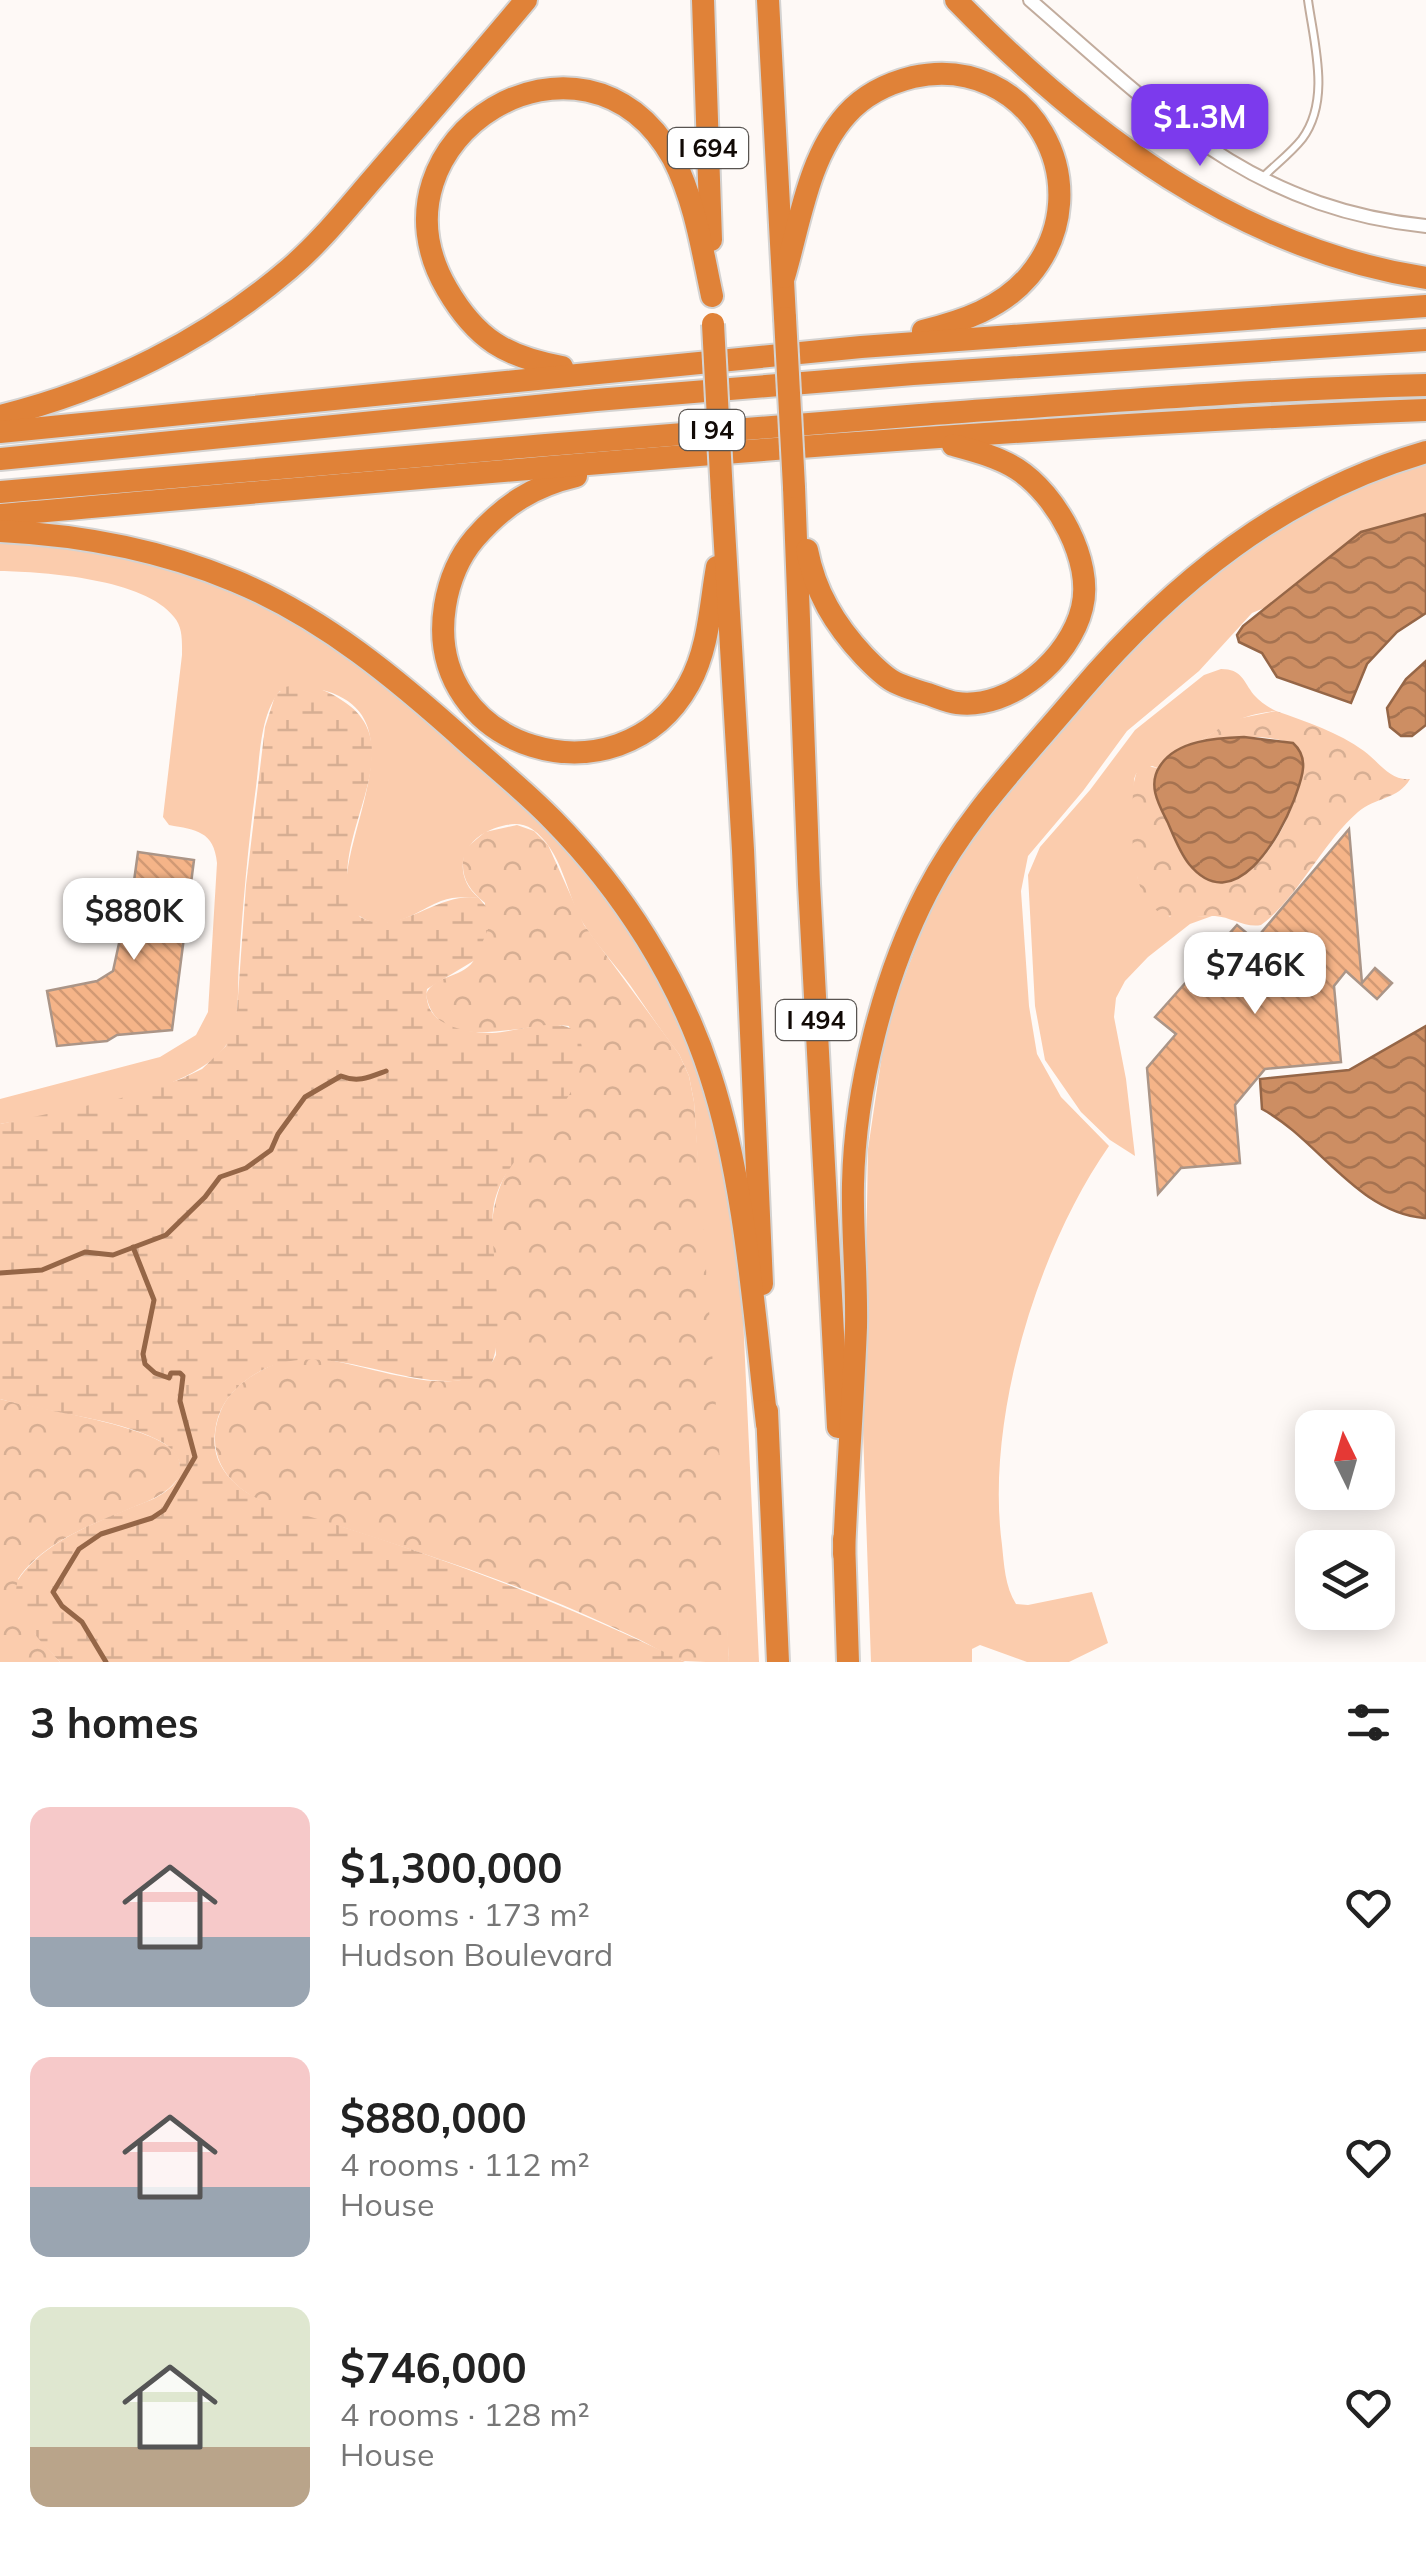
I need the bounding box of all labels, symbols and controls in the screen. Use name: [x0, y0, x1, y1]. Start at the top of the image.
pin: $1.3M: [1130, 84, 1270, 169]
text: $1.3M: [1153, 96, 1247, 136]
road number: I 694: [668, 128, 748, 168]
road number: I 94: [680, 410, 744, 450]
pin: $880K: [64, 878, 204, 963]
text: $880K: [85, 890, 183, 930]
pin: $746K: [1185, 932, 1325, 1017]
text: $746K: [1206, 944, 1304, 984]
road number: I 494: [776, 1000, 856, 1040]
north arrow: [1295, 1410, 1395, 1510]
map controls: [1295, 1410, 1395, 1630]
button: layers: [1295, 1530, 1395, 1630]
icon: filters: [1341, 1695, 1396, 1750]
text: 3 homes: [30, 1696, 199, 1749]
text: $1,300,000: [340, 1841, 562, 1894]
icon: home: [110, 1847, 230, 1967]
icon: heart: [1341, 1880, 1396, 1935]
text: 5 rooms · 173 m²: [340, 1894, 590, 1934]
text: Hudson Boulevard: [340, 1934, 613, 1974]
text: $880,000: [340, 2091, 527, 2144]
icon: home: [110, 2097, 230, 2217]
icon: heart: [1341, 2130, 1396, 2185]
text: 4 rooms · 112 m²: [340, 2144, 590, 2184]
text: House: [340, 2184, 435, 2224]
text: $746,000: [340, 2341, 527, 2394]
icon: home: [110, 2347, 230, 2467]
icon: heart: [1341, 2380, 1396, 2435]
text: 4 rooms · 128 m²: [340, 2394, 590, 2434]
text: House: [340, 2434, 435, 2474]

